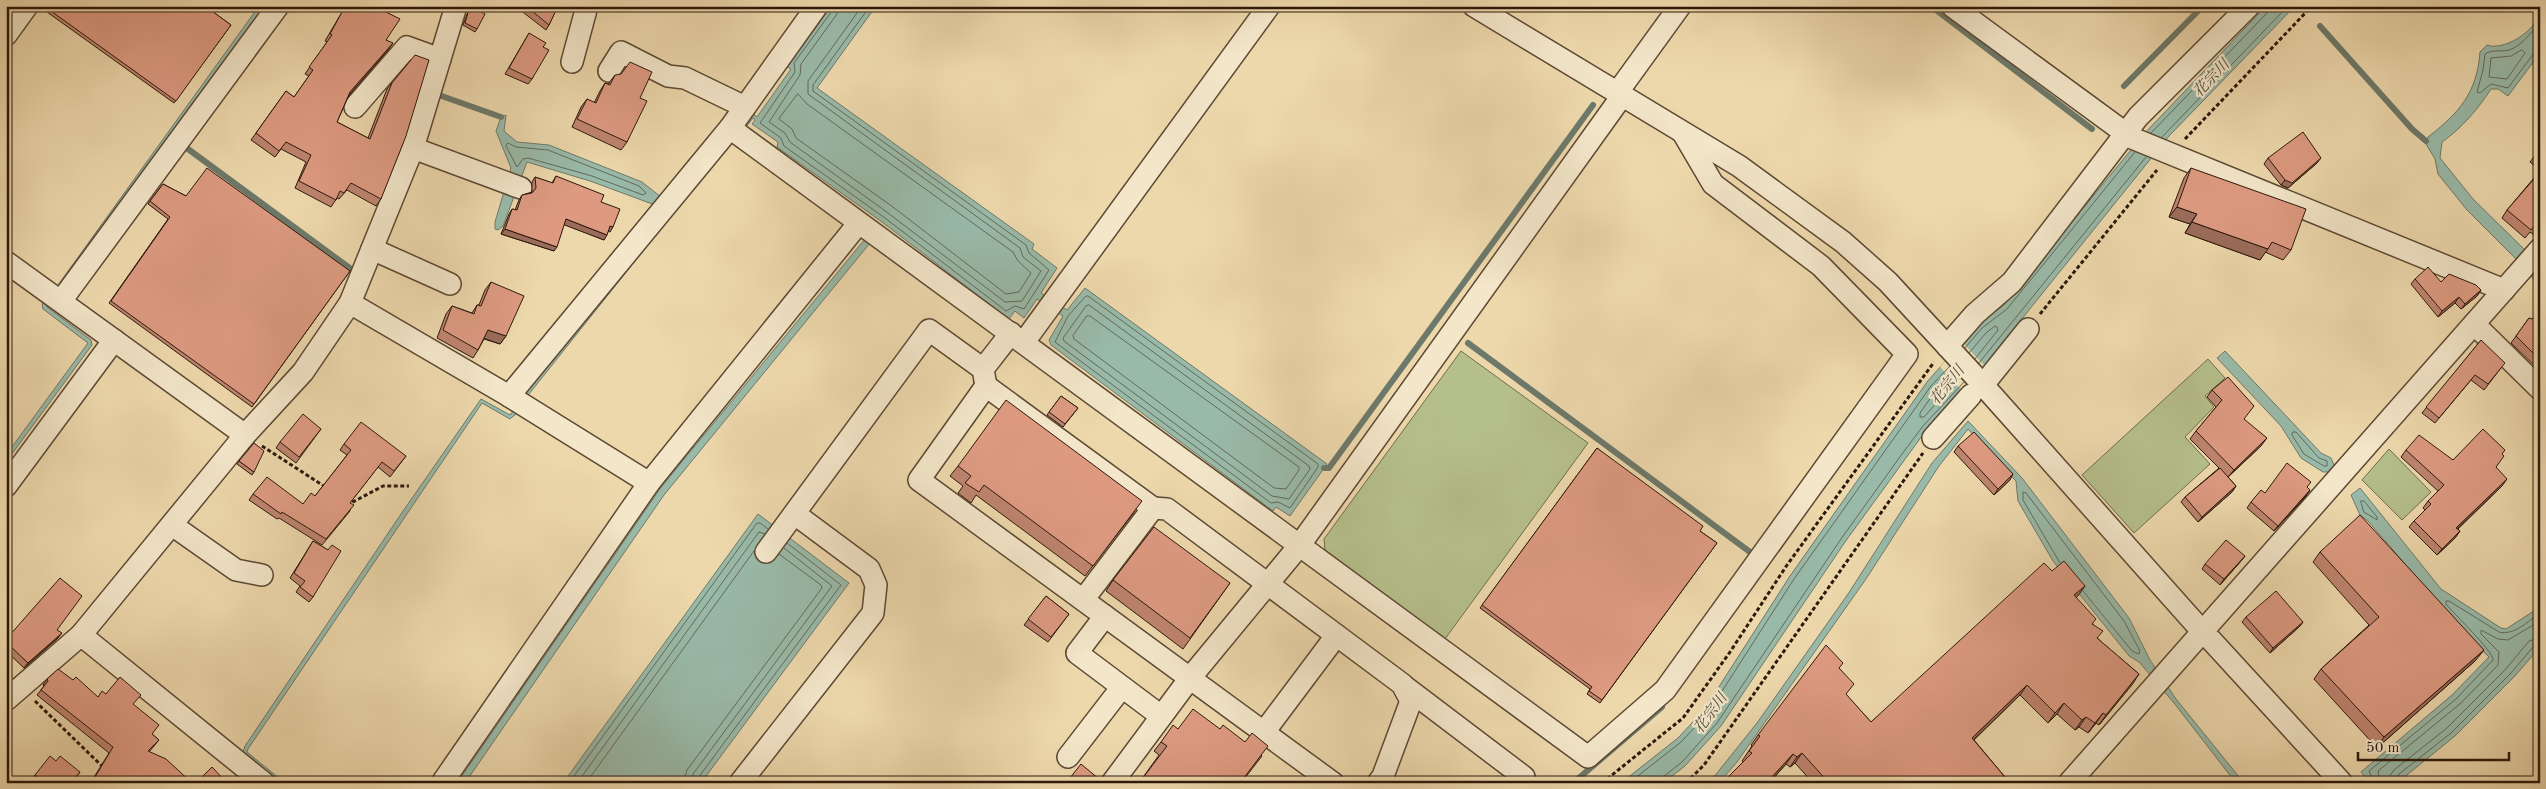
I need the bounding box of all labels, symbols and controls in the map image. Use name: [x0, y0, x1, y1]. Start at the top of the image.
water label: 花宗川: [2190, 55, 2234, 101]
water label: 花宗川: [1927, 361, 1969, 408]
water label: 花宗川: [1690, 688, 1732, 736]
scale bar: [2358, 729, 2510, 761]
text: 50 m: [2366, 741, 2400, 756]

